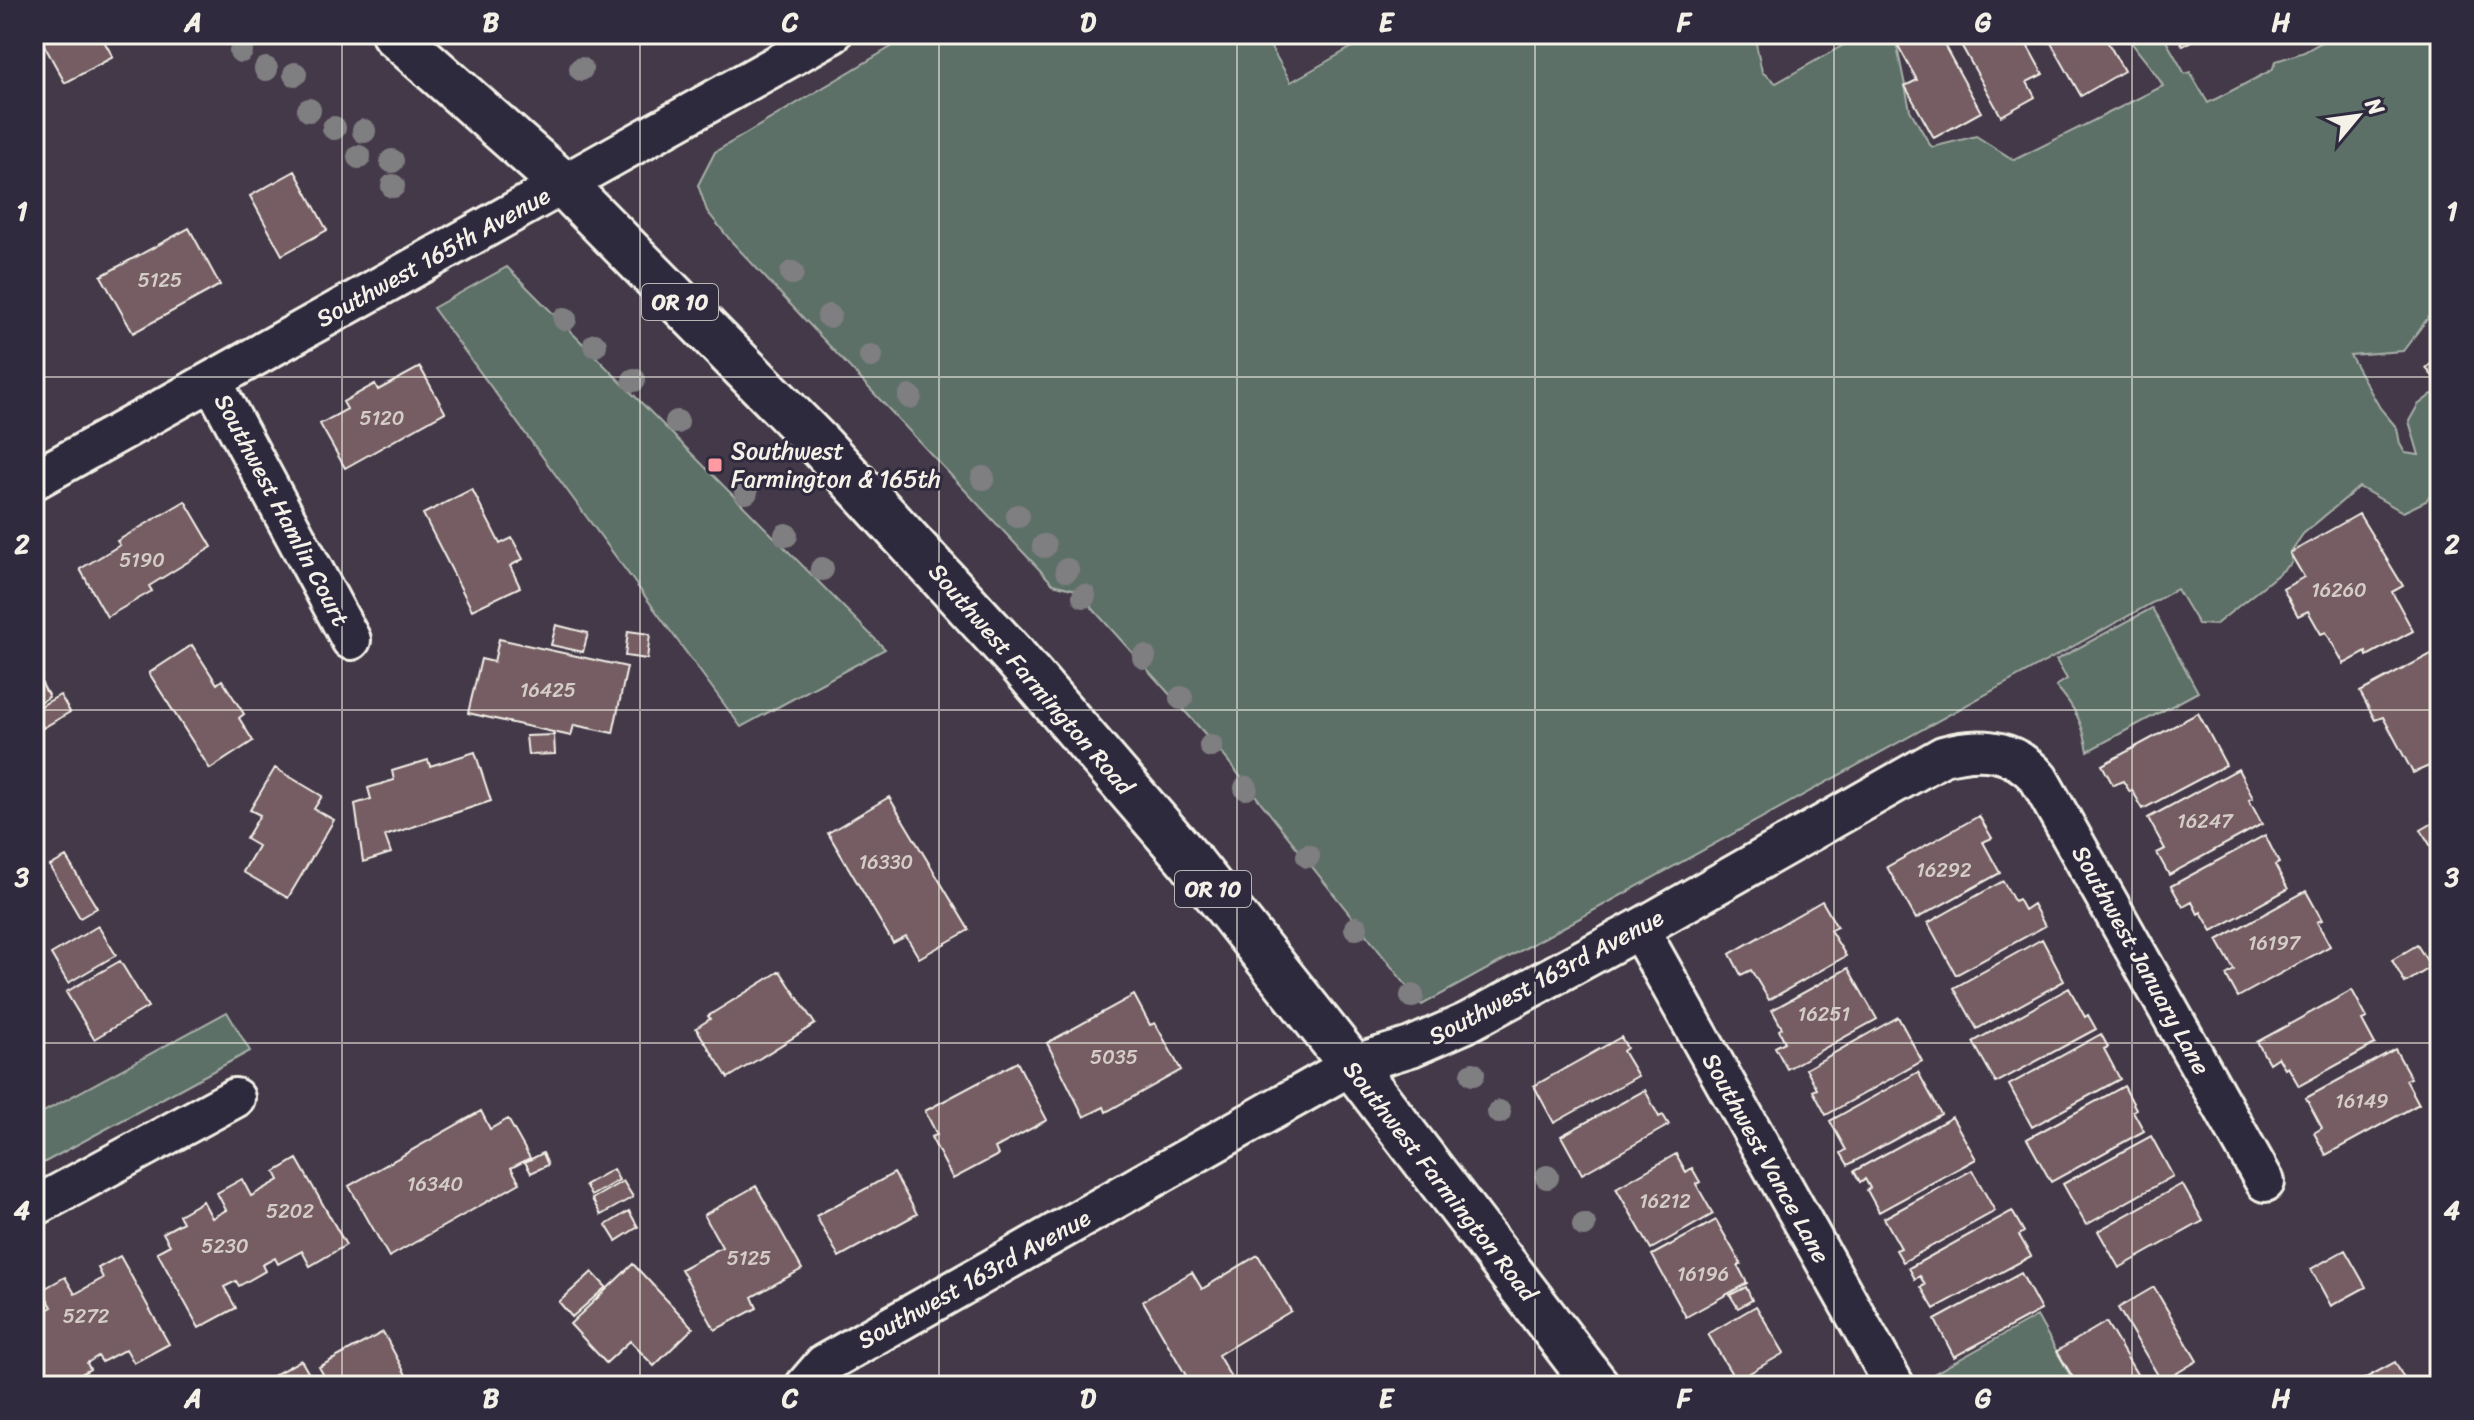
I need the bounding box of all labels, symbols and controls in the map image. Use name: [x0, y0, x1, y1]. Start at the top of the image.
text: A: [183, 0, 202, 45]
text: B: [483, 0, 500, 45]
text: C: [781, 0, 799, 45]
text: D: [1080, 0, 1096, 45]
text: E: [1379, 0, 1396, 45]
text: F: [1676, 0, 1693, 45]
text: G: [1975, 0, 1992, 45]
text: H: [2272, 0, 2291, 45]
north arrow: [2318, 76, 2398, 156]
text: N: [2354, 90, 2396, 123]
street label: Southwest 165th Avenue: [308, 175, 559, 339]
text: 1: [16, 188, 28, 234]
text: 1: [2446, 188, 2458, 234]
house number: 5125: [138, 263, 182, 298]
road number: OR 10: [642, 284, 718, 320]
street label: Southwest Hamlin Court: [203, 386, 361, 634]
house number: 5120: [360, 401, 404, 436]
place label: Southwest Farmington & 165th: [731, 430, 941, 500]
marker: Southwest Farmington & 165th: [706, 456, 724, 474]
text: 2: [13, 521, 30, 567]
text: 2: [2443, 521, 2460, 567]
house number: 5190: [119, 543, 165, 578]
street label: Southwest Farmington Road: [918, 553, 1145, 806]
house number: 16260: [2311, 573, 2367, 608]
house number: 16425: [520, 673, 576, 708]
house number: 16247: [2177, 804, 2234, 839]
street label: Southwest January Lane: [2060, 837, 2222, 1083]
house number: 16330: [859, 845, 913, 880]
house number: 16292: [1916, 853, 1972, 888]
text: 3: [14, 854, 30, 900]
text: 3: [2444, 854, 2460, 900]
road number: OR 10: [1175, 871, 1251, 907]
street label: Southwest 163rd Avenue: [1421, 897, 1672, 1057]
house number: 16197: [2248, 926, 2302, 961]
house number: 16251: [1798, 997, 1850, 1032]
house number: 5035: [1090, 1040, 1138, 1075]
street label: Southwest Vance Lane: [1690, 1045, 1842, 1271]
street label: Southwest Farmington Road: [1332, 1051, 1549, 1312]
house number: 16149: [2335, 1084, 2389, 1119]
house number: 16340: [407, 1167, 463, 1202]
house number: 16212: [1639, 1184, 1691, 1219]
text: 4: [14, 1187, 30, 1233]
text: 4: [2444, 1187, 2460, 1233]
house number: 5202: [266, 1194, 314, 1229]
street label: Southwest 163rd Avenue: [849, 1197, 1099, 1361]
house number: 5230: [201, 1229, 249, 1264]
house number: 5125: [727, 1241, 771, 1276]
house number: 16196: [1677, 1257, 1729, 1292]
house number: 5272: [63, 1299, 110, 1334]
text: A: [183, 1375, 202, 1420]
text: B: [483, 1375, 500, 1420]
text: C: [781, 1375, 799, 1420]
text: D: [1080, 1375, 1096, 1420]
text: E: [1379, 1375, 1396, 1420]
text: F: [1676, 1375, 1693, 1420]
text: G: [1975, 1375, 1992, 1420]
text: H: [2272, 1375, 2291, 1420]

